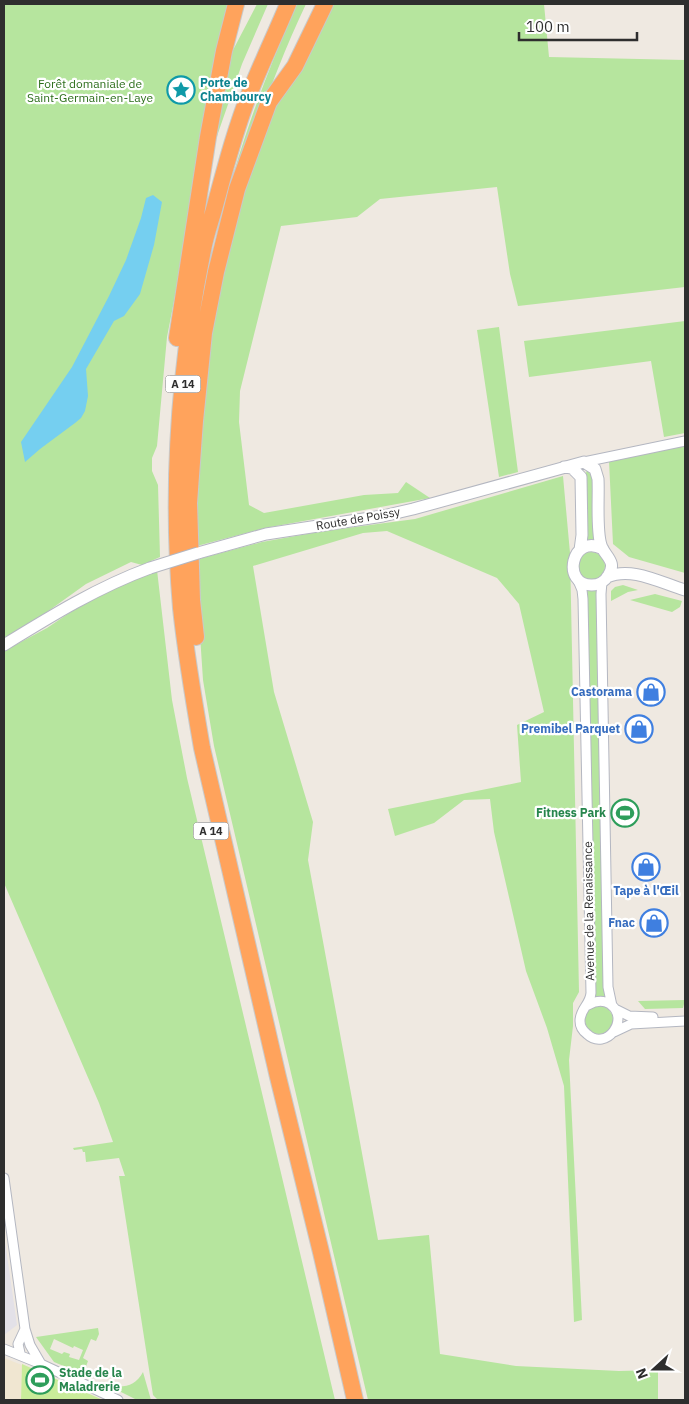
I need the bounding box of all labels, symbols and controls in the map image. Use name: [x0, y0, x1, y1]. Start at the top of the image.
scale bar: [519, 10, 636, 42]
text: 100 m: [526, 17, 570, 36]
place icon: Porte de Chambourcy: [166, 75, 196, 105]
place label: Porte de Chambourcy: [200, 75, 272, 104]
park label: Forêt domaniale de Saint-Germain-en-Laye: [27, 76, 153, 105]
road number: A 14: [166, 376, 200, 392]
street label: Route de Poissy: [315, 504, 401, 533]
shop icon: Castorama: [636, 677, 666, 707]
place label: Castorama: [571, 684, 632, 699]
shop icon: Premibel Parquet: [624, 714, 654, 744]
place label: Premibel Parquet: [521, 721, 620, 736]
sports icon: Fitness Park: [610, 798, 640, 828]
place label: Fitness Park: [536, 805, 606, 820]
road number: A 14: [194, 822, 228, 839]
street label: Avenue de la Renaissance: [580, 841, 597, 981]
shop icon: Tape à l'Œil: [631, 852, 661, 882]
place label: Tape à l'Œil: [613, 883, 679, 898]
shop icon: Fnac: [639, 908, 669, 938]
place label: Fnac: [608, 915, 635, 930]
north arrow: [629, 1344, 679, 1394]
sports icon: Stade de la Maladrerie: [25, 1365, 55, 1395]
place label: Stade de la Maladrerie: [59, 1365, 122, 1394]
text: N: [632, 1366, 652, 1382]

